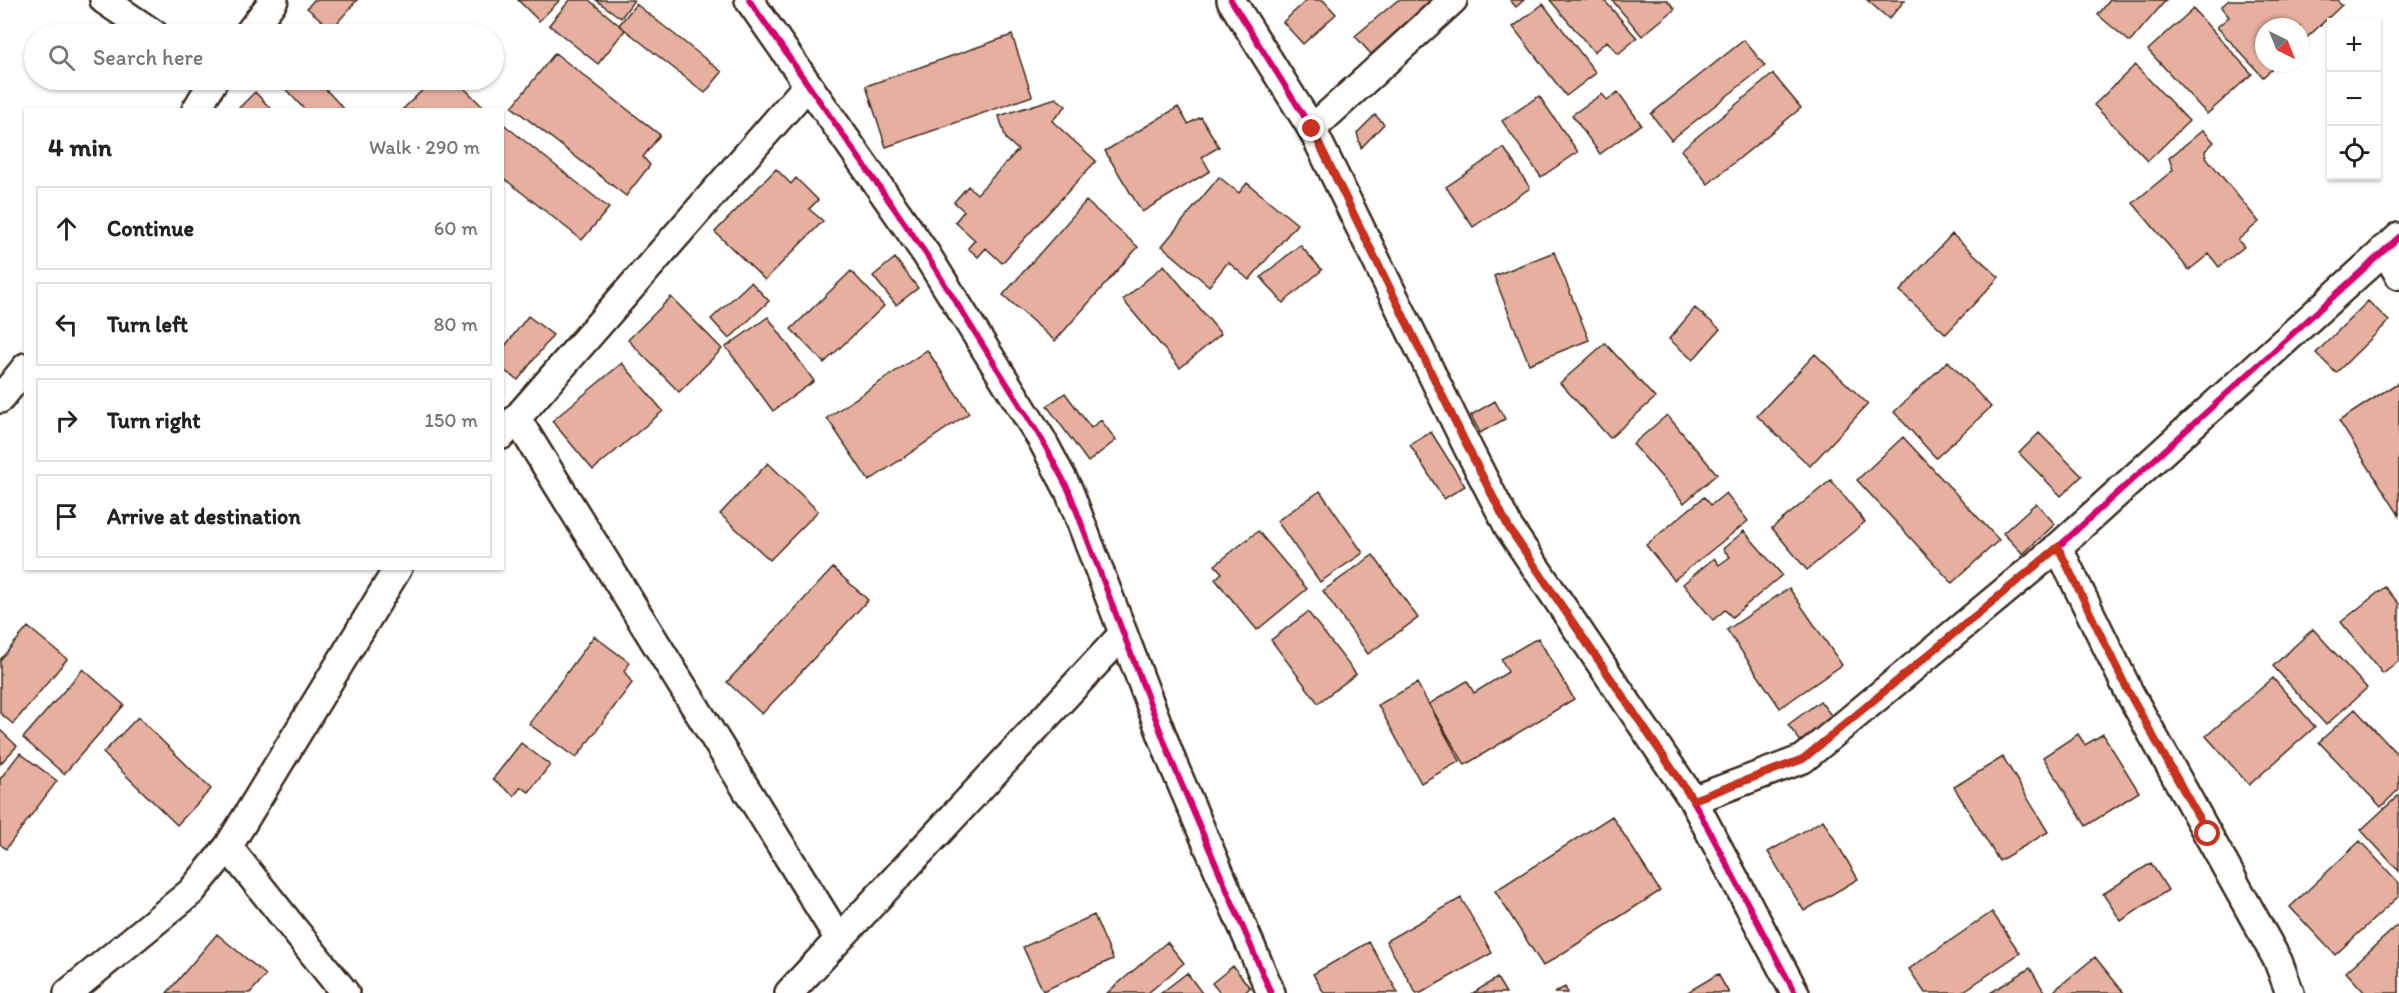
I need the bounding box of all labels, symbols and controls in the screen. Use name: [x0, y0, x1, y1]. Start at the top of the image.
north arrow: [2255, 18, 2309, 72]
map controls: [2327, 18, 2381, 180]
button: +: [2327, 18, 2381, 72]
search box: [24, 24, 504, 90]
icon: search: [45, 41, 78, 74]
text: Search here: [93, 44, 203, 71]
button: −: [2327, 72, 2381, 126]
route end: [1298, 115, 1324, 141]
button: locate: [2327, 126, 2381, 180]
text: 4 min: [48, 131, 112, 163]
text: Walk · 290 m: [369, 135, 480, 159]
icon: ahead: [50, 212, 83, 245]
text: Continue: [107, 215, 194, 242]
text: 60 m: [434, 216, 478, 240]
icon: left: [50, 308, 83, 341]
text: Turn left: [107, 311, 188, 338]
text: 80 m: [433, 312, 478, 336]
icon: right: [50, 404, 83, 437]
text: Turn right: [107, 407, 201, 434]
text: 150 m: [425, 408, 478, 432]
icon: arrive: [50, 500, 83, 533]
text: Arrive at destination: [107, 503, 301, 530]
route start: [2194, 820, 2220, 846]

